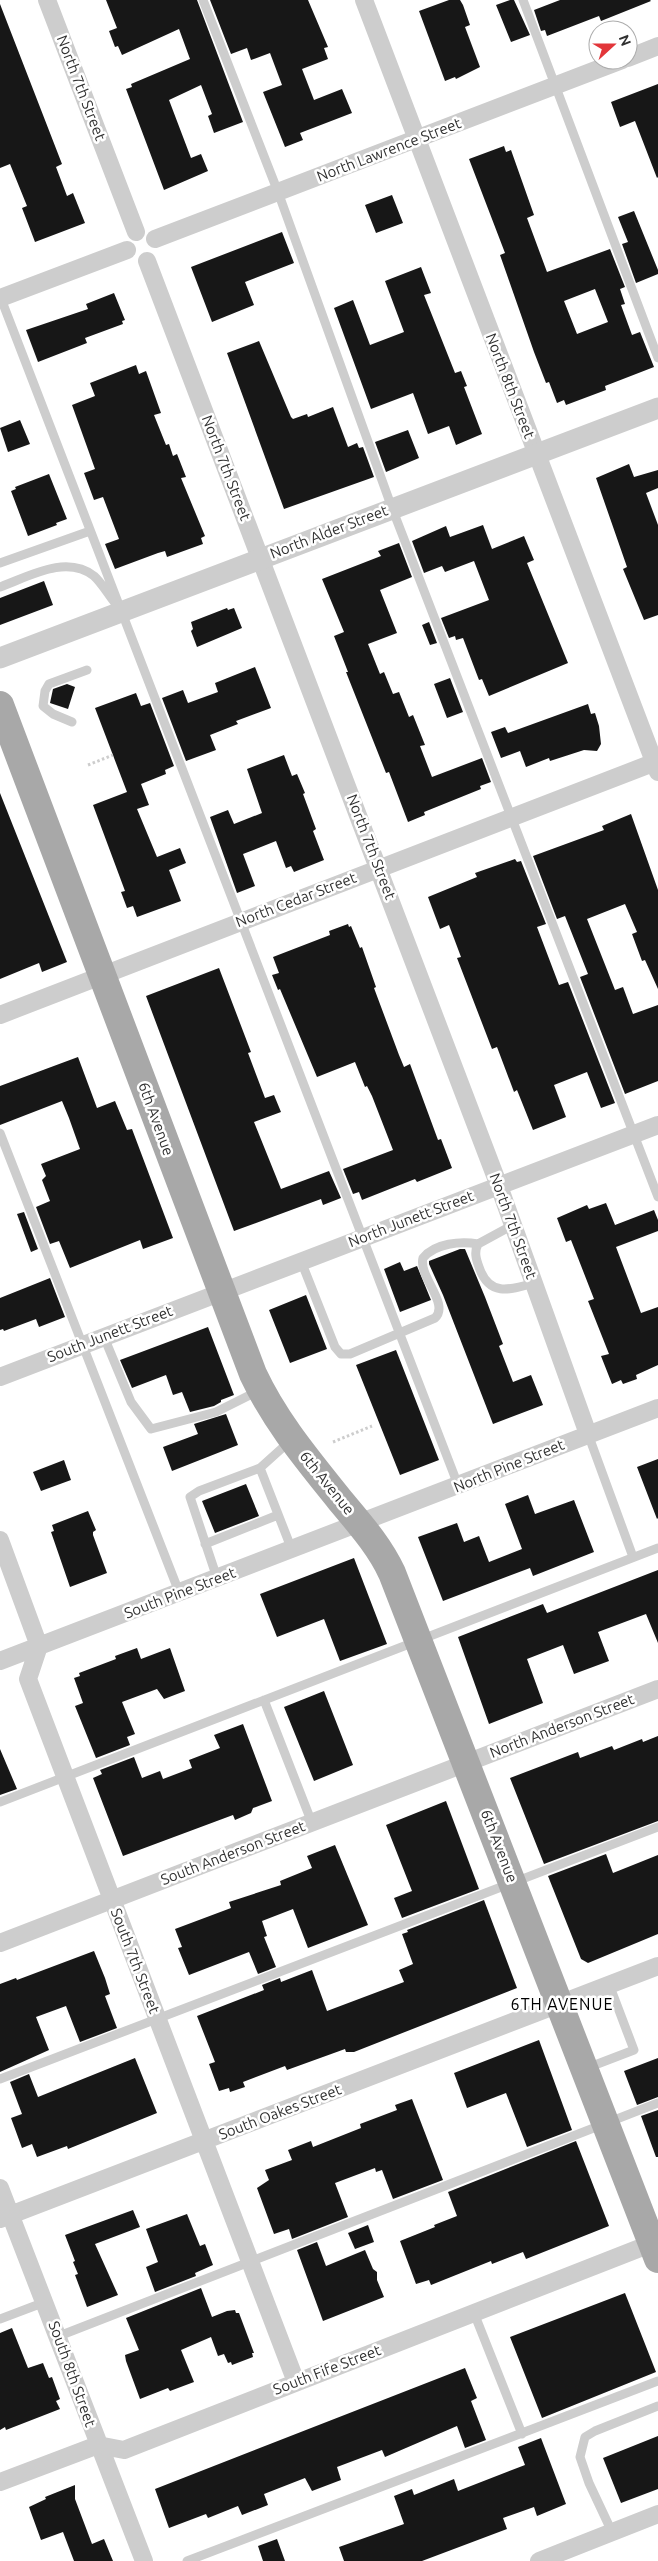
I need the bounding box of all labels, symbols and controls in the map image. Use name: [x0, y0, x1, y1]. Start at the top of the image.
north arrow: [588, 20, 638, 70]
street label: North 7th Street: [54, 33, 109, 143]
text: N: [616, 33, 634, 48]
street label: North Lawrence Street: [314, 114, 463, 185]
street label: North 8th Street: [483, 331, 538, 441]
street label: North 7th Street: [199, 413, 254, 523]
street label: North Alder Street: [268, 501, 390, 562]
street label: North 7th Street: [344, 792, 399, 902]
street label: North Cedar Street: [233, 869, 359, 930]
street label: 6th Avenue: [135, 1080, 178, 1158]
street label: North 7th Street: [486, 1171, 541, 1281]
street label: North Junett Street: [346, 1187, 476, 1250]
street label: South Junett Street: [45, 1302, 175, 1365]
street label: North Pine Street: [451, 1436, 567, 1495]
street label: 6th Avenue: [297, 1447, 358, 1518]
street label: South Pine Street: [122, 1563, 238, 1622]
street label: North Anderson Street: [487, 1690, 637, 1761]
street label: 6th Avenue: [478, 1807, 521, 1885]
street label: South Anderson Street: [158, 1817, 308, 1888]
street label: South 7th Street: [108, 1906, 163, 2016]
district label: 6TH AVENUE: [511, 1995, 613, 2013]
street label: South Oakes Street: [216, 2080, 344, 2143]
street label: South 8th Street: [45, 2319, 100, 2429]
street label: South Fife Street: [271, 2341, 383, 2398]

